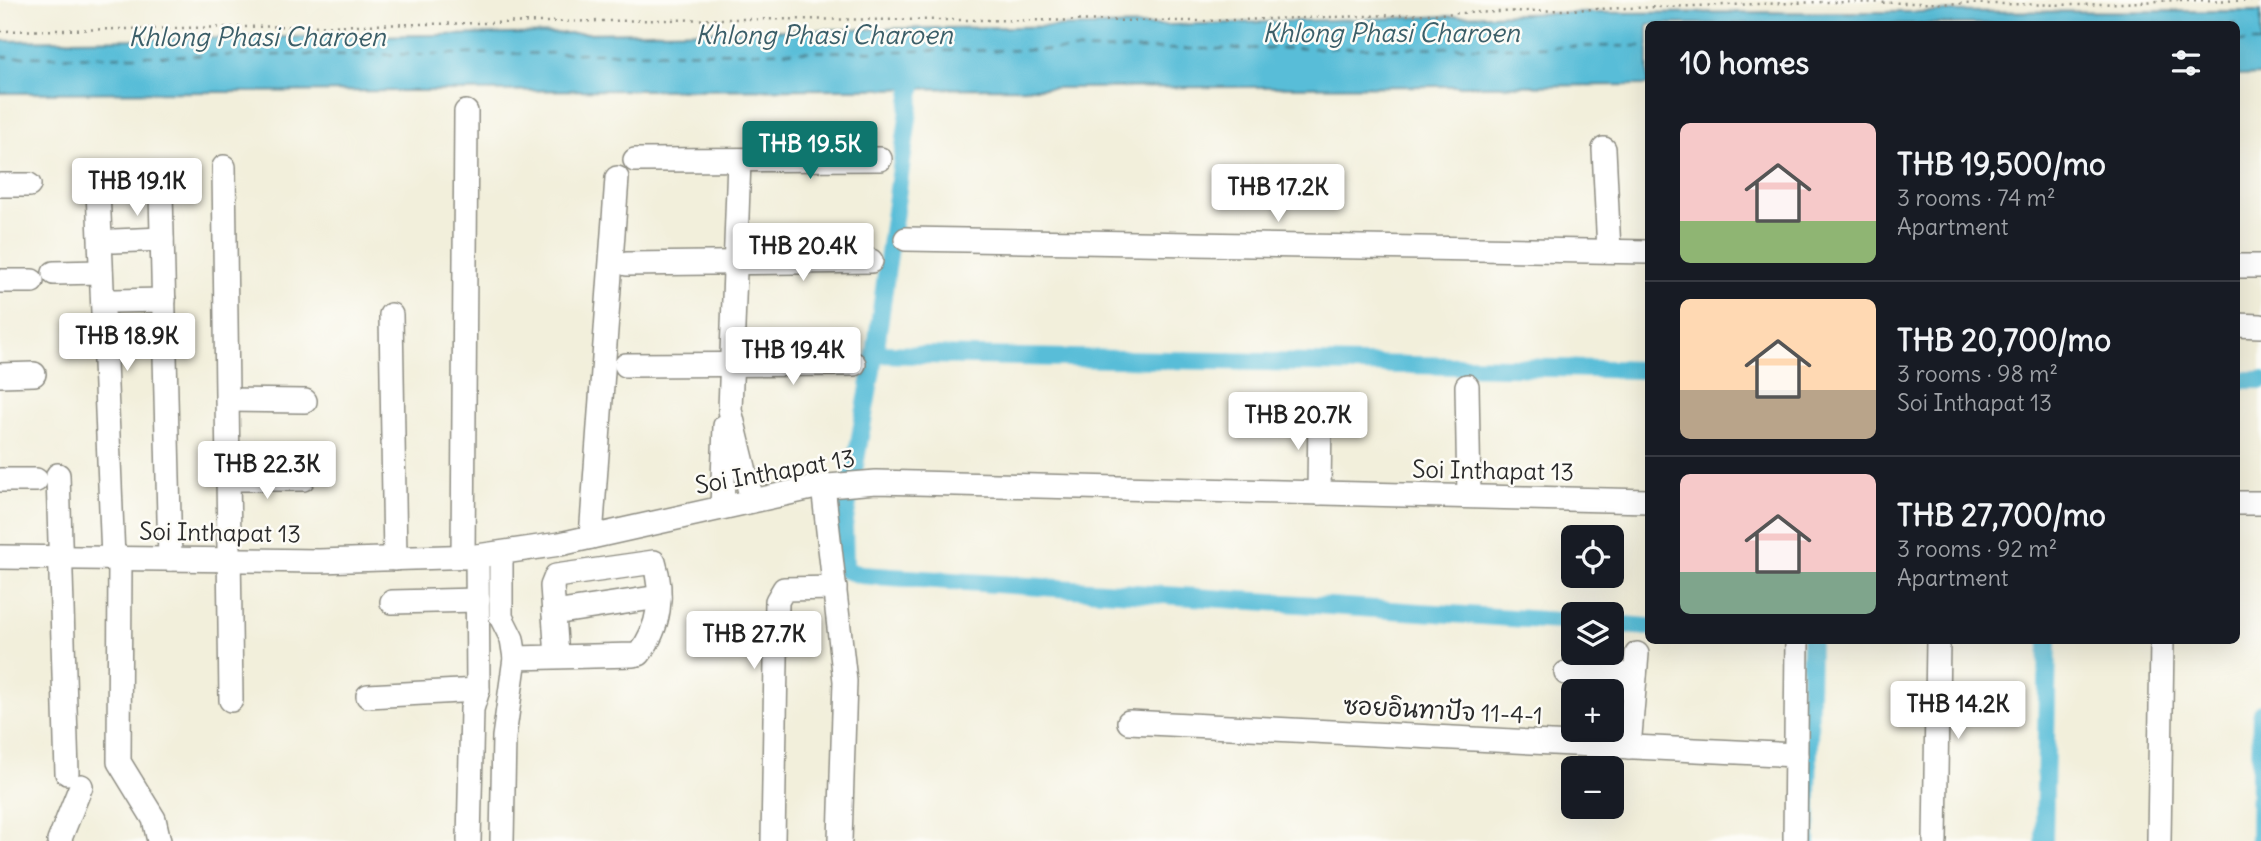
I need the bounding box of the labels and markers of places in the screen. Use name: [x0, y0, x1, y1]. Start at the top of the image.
pin: THB 19.5K: [730, 122, 890, 181]
pin: THB 19.1K: [57, 158, 217, 218]
pin: THB 17.2K: [1198, 164, 1358, 224]
pin: THB 20.4K: [723, 224, 883, 283]
pin: THB 18.9K: [47, 314, 207, 373]
pin: THB 19.4K: [713, 328, 873, 387]
pin: THB 20.7K: [1218, 392, 1378, 452]
pin: THB 22.3K: [187, 442, 347, 501]
pin: THB 27.7K: [674, 612, 834, 671]
pin: THB 14.2K: [1878, 682, 2038, 741]

